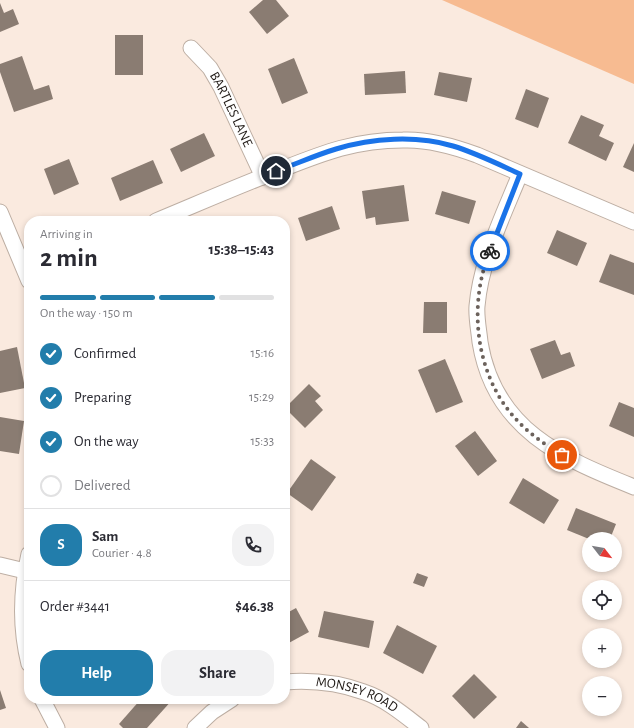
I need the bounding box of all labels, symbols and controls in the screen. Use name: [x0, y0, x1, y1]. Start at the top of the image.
street label: BARTLES LANE: [207, 69, 255, 149]
pin: [259, 154, 293, 188]
icon: home: [265, 160, 287, 182]
text: Arriving in: [40, 228, 93, 241]
courier: [470, 231, 510, 271]
icon: bike: [479, 240, 501, 262]
text: 15:38–15:43: [209, 242, 274, 257]
text: 2 min: [40, 245, 98, 271]
text: On the way · 150 m: [40, 307, 133, 320]
icon: check: [40, 343, 62, 365]
text: Confirmed: [74, 346, 136, 361]
text: 15:16: [251, 347, 274, 360]
icon: check: [40, 387, 62, 409]
text: Preparing: [74, 390, 131, 405]
text: 15:29: [249, 391, 274, 404]
icon: check: [40, 431, 62, 453]
text: On the way: [74, 434, 139, 449]
text: 15:33: [250, 435, 274, 448]
pin: [545, 438, 579, 472]
icon: bag: [551, 444, 573, 466]
text: Delivered: [74, 478, 131, 493]
button: phone: [232, 524, 274, 566]
text: Sam: [92, 529, 118, 544]
north arrow: [582, 532, 622, 572]
map controls: [582, 532, 622, 716]
text: S: [57, 537, 65, 552]
text: Courier · 4.8: [92, 547, 152, 560]
button: locate: [582, 580, 622, 620]
text: Order #3441: [40, 599, 110, 614]
text: $46.38: [235, 599, 274, 614]
button: +: [582, 628, 622, 668]
button: Help: [40, 650, 153, 696]
button: Share: [161, 650, 274, 696]
street label: MONSEY ROAD: [315, 675, 400, 715]
button: −: [582, 676, 622, 716]

